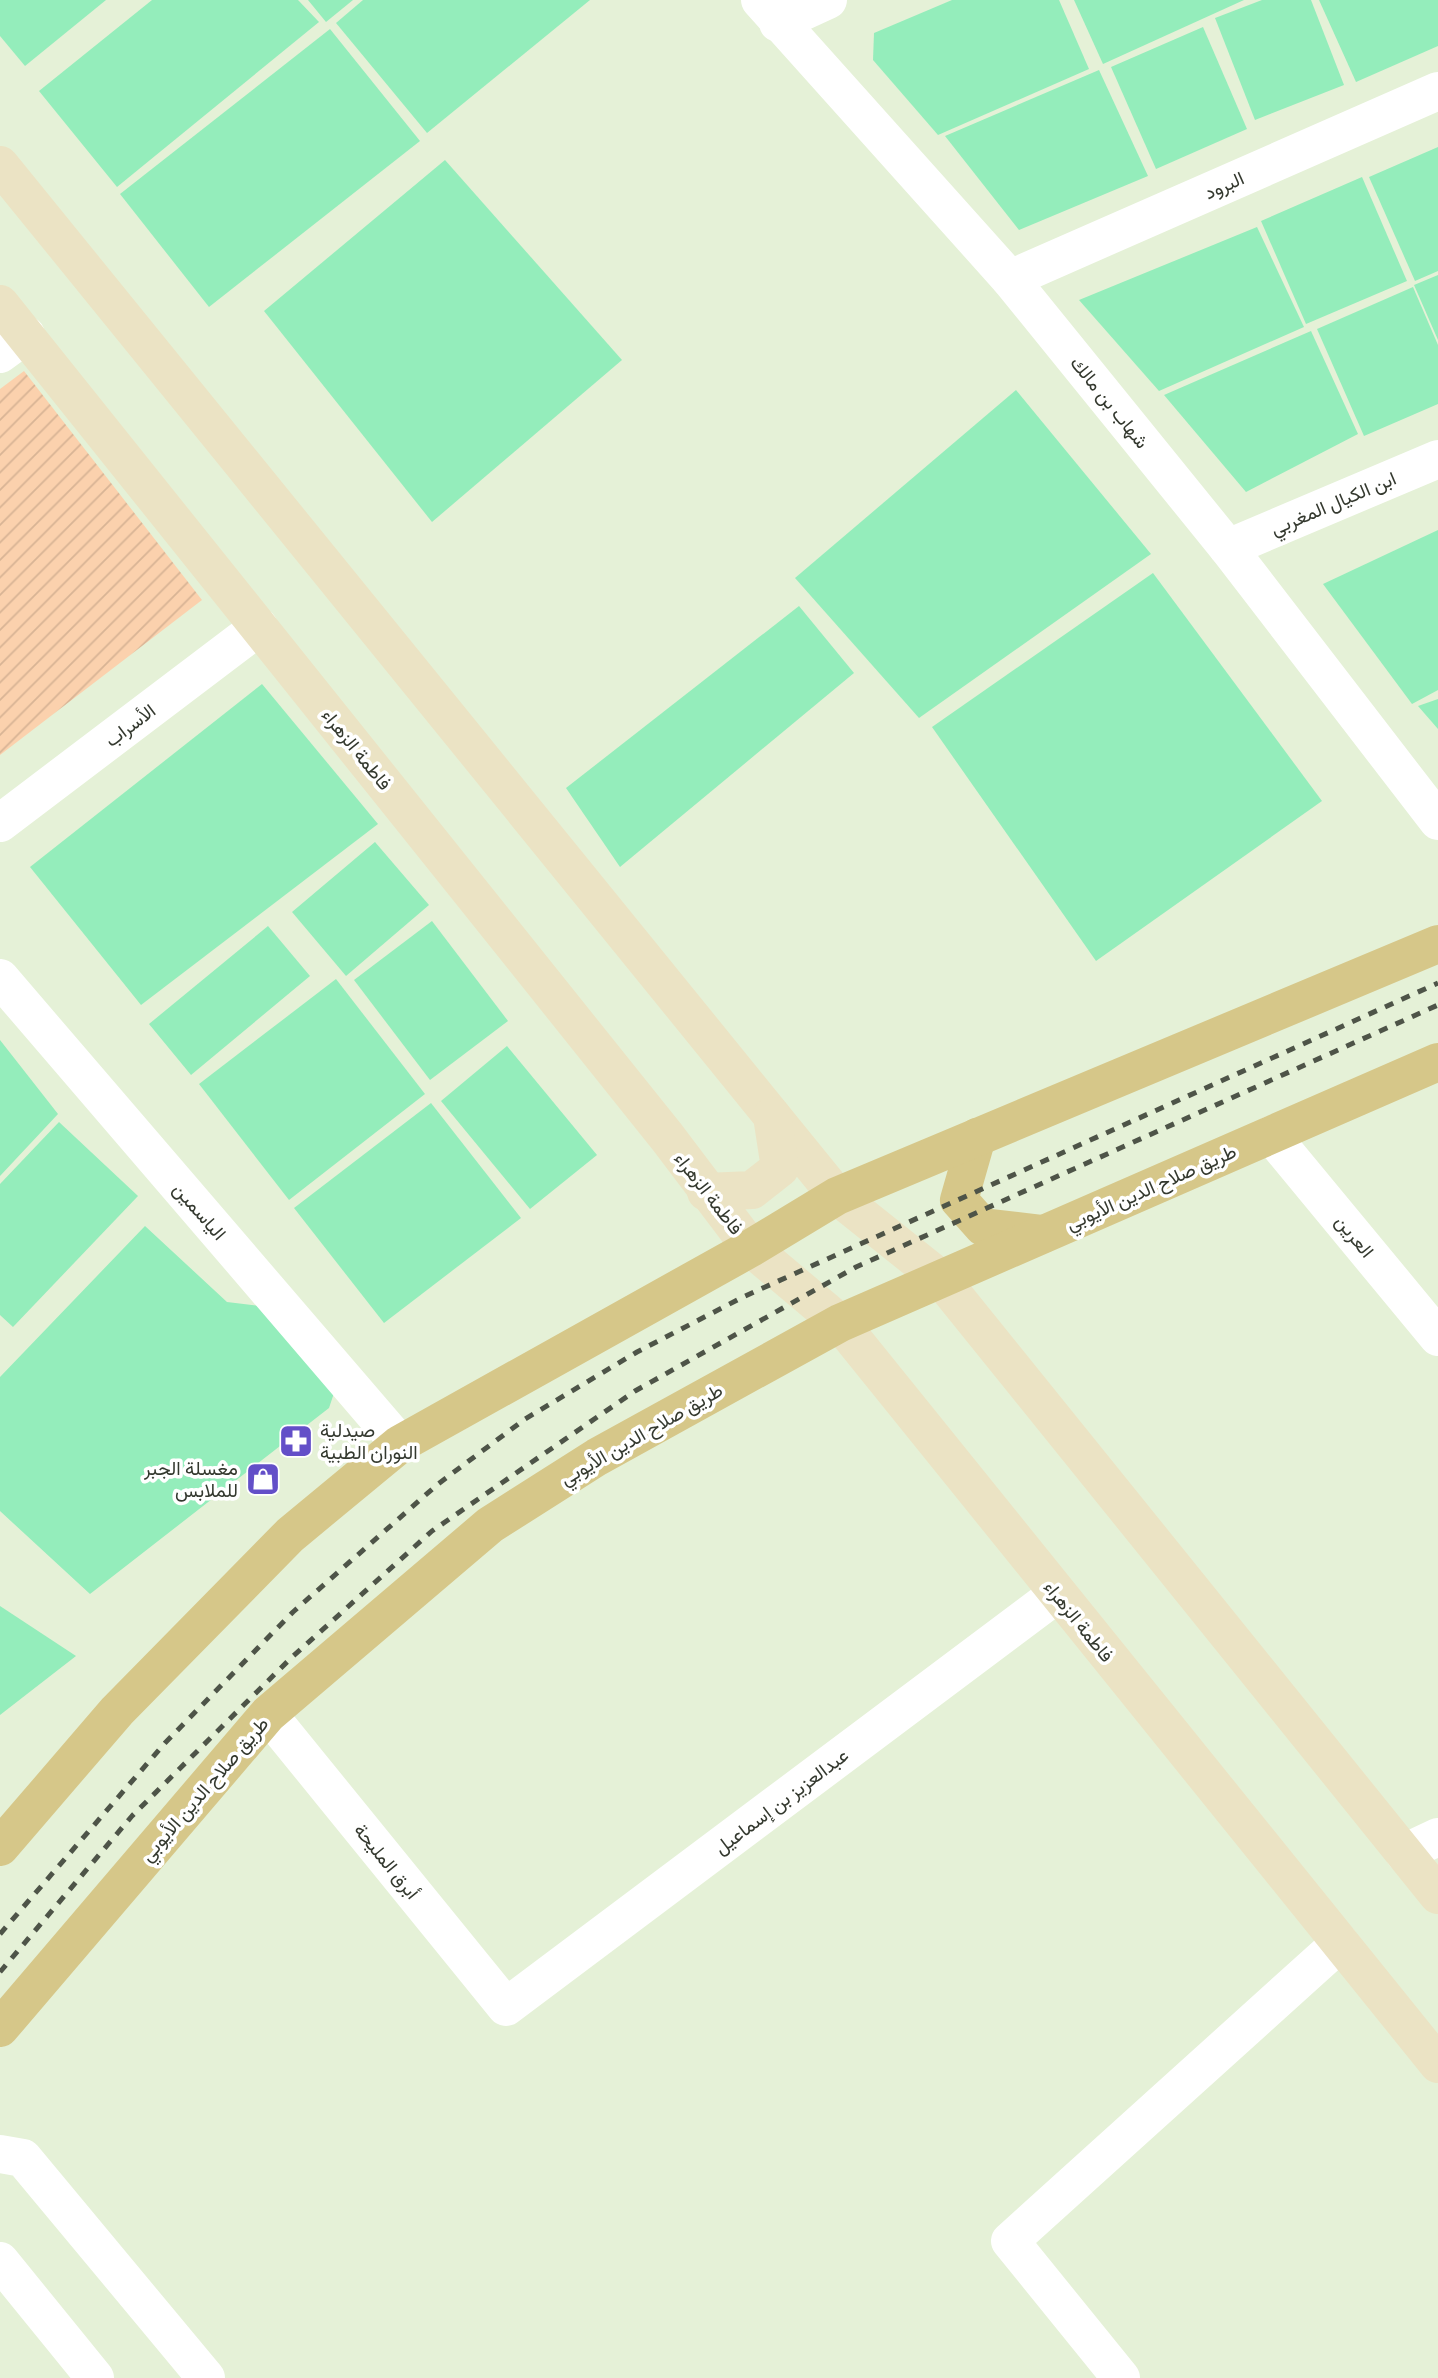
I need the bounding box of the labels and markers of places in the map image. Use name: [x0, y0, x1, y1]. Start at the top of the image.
place label: صيدلية النوران الطبية: [320, 1417, 418, 1465]
pharmacy icon: صيدلية النوران الطبية: [277, 1422, 315, 1460]
place label: مغسلة الجبر للملابس: [143, 1455, 238, 1503]
shop icon: مغسلة الجبر للملابس: [244, 1460, 282, 1498]

